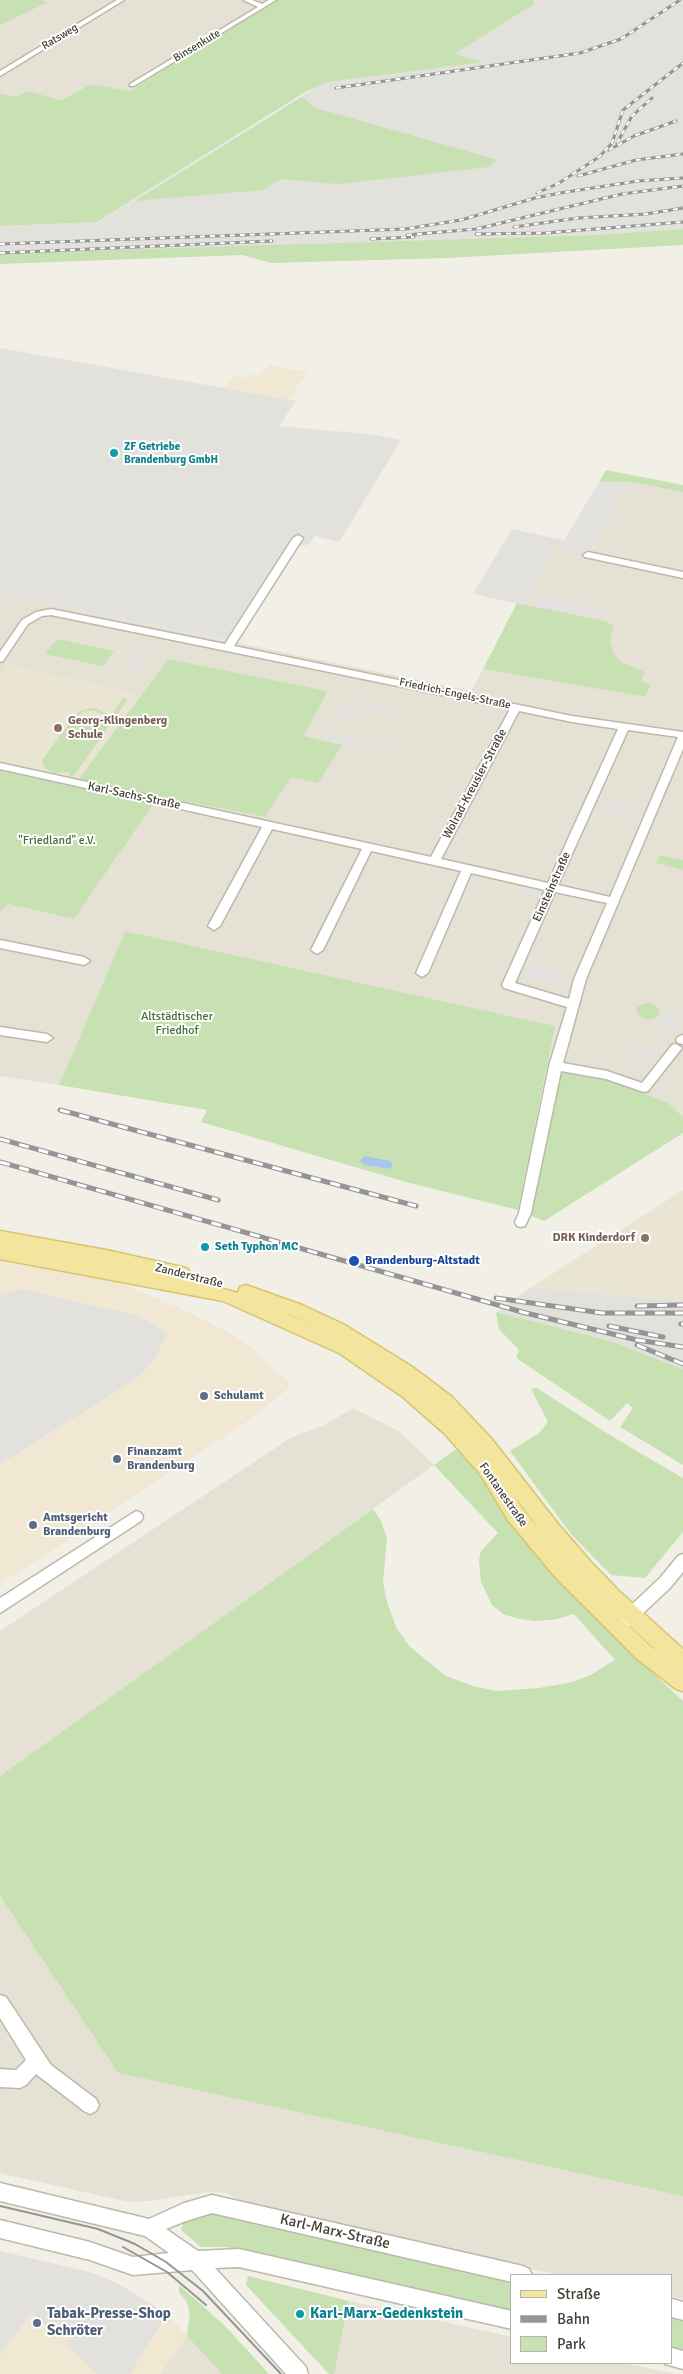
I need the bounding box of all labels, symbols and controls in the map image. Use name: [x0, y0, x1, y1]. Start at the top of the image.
street label: Ratsweg: [40, 21, 80, 53]
street label: Binsenkute: [171, 27, 223, 65]
place label: ZF Getriebe Brandenburg GmbH: [124, 440, 218, 466]
marker: ZF Getriebe Brandenburg GmbH: [108, 447, 120, 459]
street label: Friedrich-Engels-Straße: [398, 676, 512, 712]
place label: Georg-Klingenberg Schule: [68, 714, 167, 742]
marker: Georg-Klingenberg Schule: [52, 722, 64, 734]
street label: Wolrad-Kreusler-Straße: [440, 727, 510, 841]
street label: Karl-Sachs-Straße: [86, 779, 182, 813]
park label: "Friedland" e.V.: [18, 834, 96, 848]
street label: Einsteinstraße: [530, 850, 574, 924]
park label: Altstädtischer Friedhof: [141, 1010, 213, 1038]
place label: DRK Kinderdorf: [553, 1231, 635, 1245]
marker: DRK Kinderdorf: [639, 1232, 651, 1244]
place label: Seth Typhon MC: [215, 1240, 298, 1254]
marker: Seth Typhon MC: [199, 1241, 211, 1253]
marker: Brandenburg-Altstadt: [347, 1254, 361, 1268]
place label: Brandenburg-Altstadt: [365, 1254, 480, 1268]
street label: Zanderstraße: [154, 1261, 224, 1291]
place label: Schulamt: [214, 1389, 264, 1403]
marker: Schulamt: [198, 1390, 210, 1402]
place label: Finanzamt Brandenburg: [127, 1445, 195, 1473]
marker: Finanzamt Brandenburg: [111, 1453, 123, 1465]
street label: Fontanestraße: [476, 1460, 530, 1530]
place label: Amtsgericht Brandenburg: [43, 1511, 111, 1539]
marker: Amtsgericht Brandenburg: [27, 1519, 39, 1531]
street label: Karl-Marx-Straße: [278, 2211, 392, 2253]
legend: [510, 2274, 673, 2364]
text: Straße: [557, 2285, 601, 2303]
place label: Tabak-Presse-Shop Schröter: [47, 2305, 171, 2340]
place label: Karl-Marx-Gedenkstein: [310, 2305, 463, 2323]
marker: Karl-Marx-Gedenkstein: [294, 2308, 306, 2320]
text: Bahn: [557, 2310, 590, 2328]
marker: Tabak-Presse-Shop Schröter: [31, 2317, 43, 2329]
text: Park: [557, 2335, 586, 2353]

